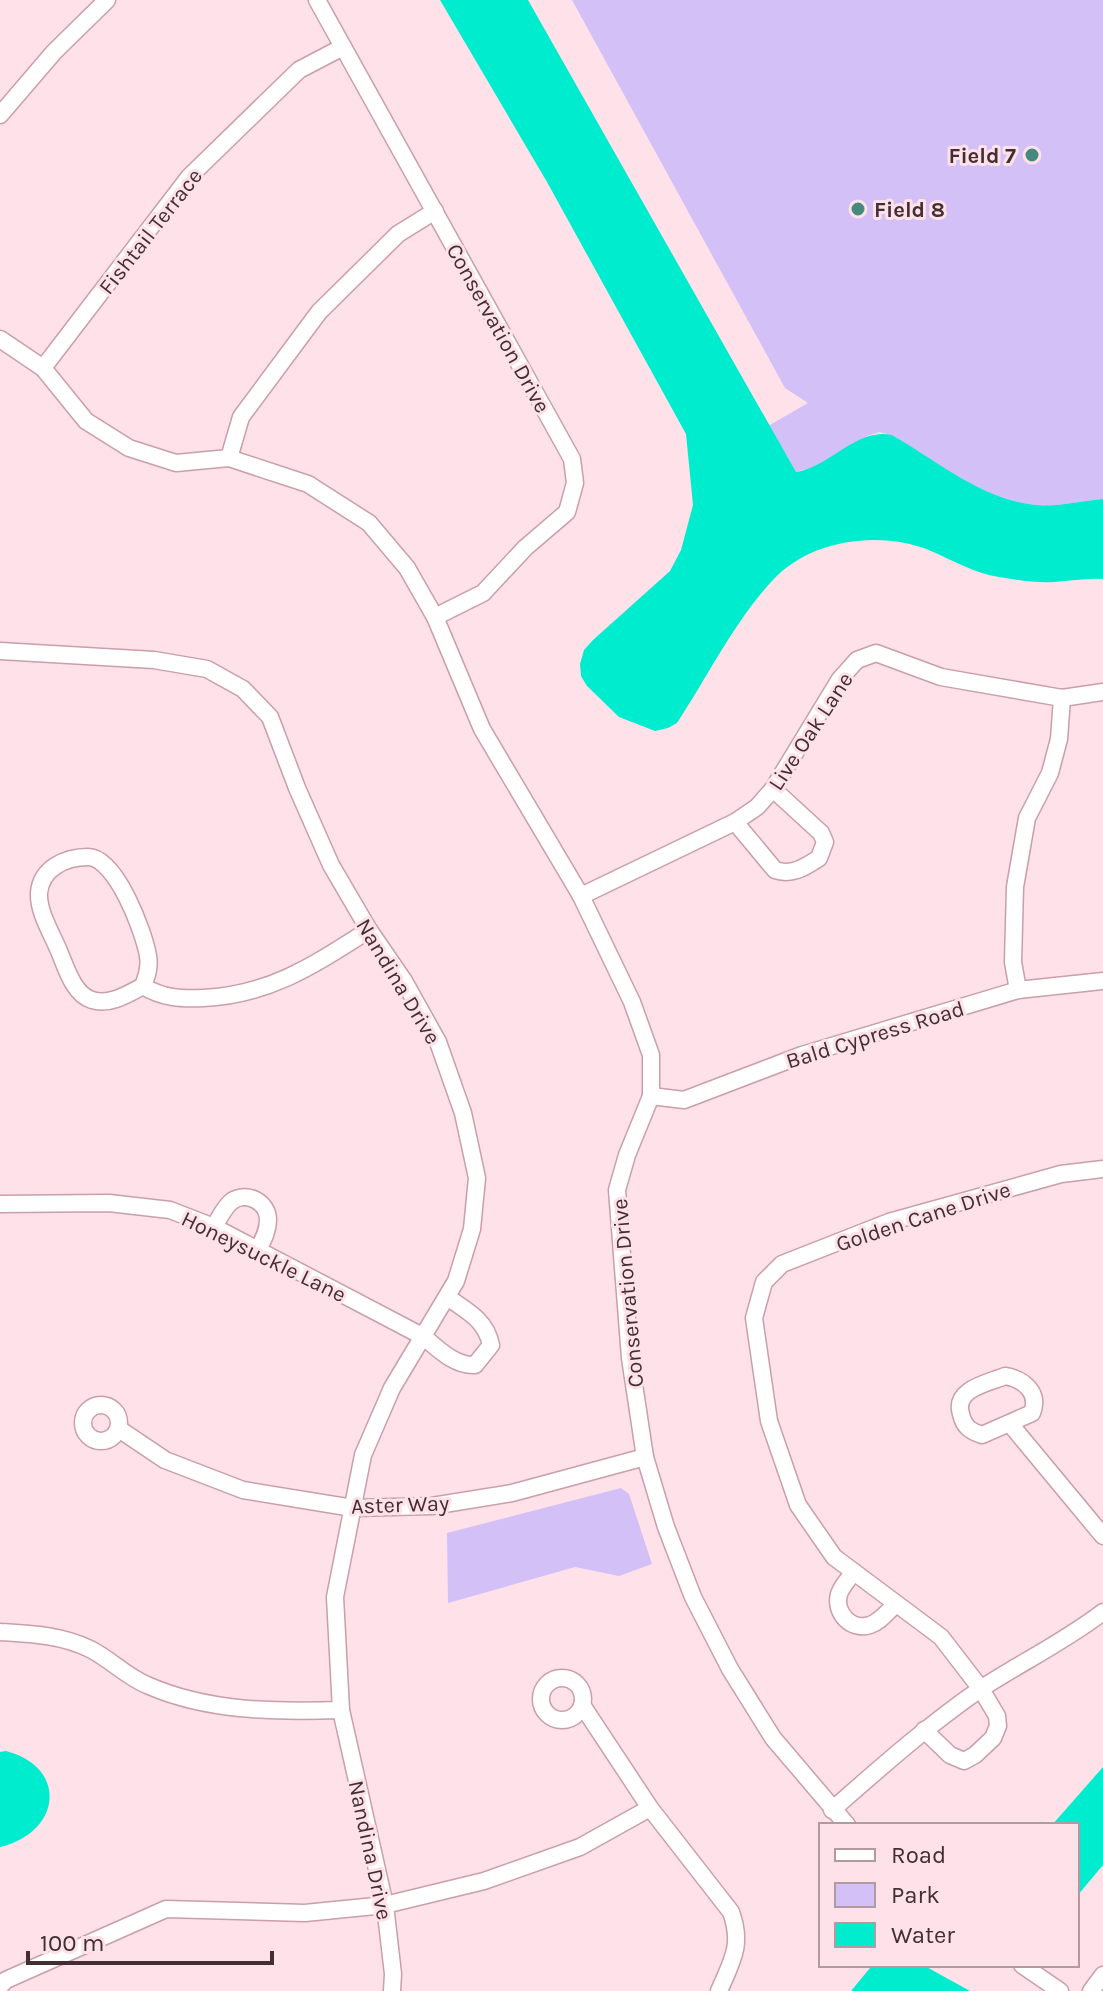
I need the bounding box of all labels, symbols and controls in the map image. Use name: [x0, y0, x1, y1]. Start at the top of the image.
place label: Field 7: [948, 143, 1016, 169]
marker: Field 7: [1023, 146, 1041, 164]
street label: Fishtail Terrace: [94, 163, 208, 300]
place label: Field 8: [874, 197, 945, 223]
marker: Field 8: [849, 200, 867, 218]
street label: Conservation Drive: [441, 239, 555, 418]
street label: Live Oak Lane: [763, 668, 859, 795]
street label: Nandina Drive: [350, 914, 446, 1049]
street label: Bald Cypress Road: [783, 995, 968, 1074]
street label: Golden Cane Drive: [833, 1176, 1014, 1257]
street label: Conservation Drive: [607, 1197, 649, 1388]
street label: Honeysuckle Lane: [177, 1206, 350, 1308]
street label: Aster Way: [350, 1490, 450, 1520]
street label: Nandina Drive: [343, 1778, 398, 1922]
legend: [819, 1823, 1079, 1967]
text: Road: [891, 1841, 946, 1869]
text: Park: [891, 1881, 940, 1909]
scale bar: [28, 1915, 272, 1965]
text: Water: [891, 1921, 955, 1949]
text: 100 m: [40, 1929, 105, 1957]

